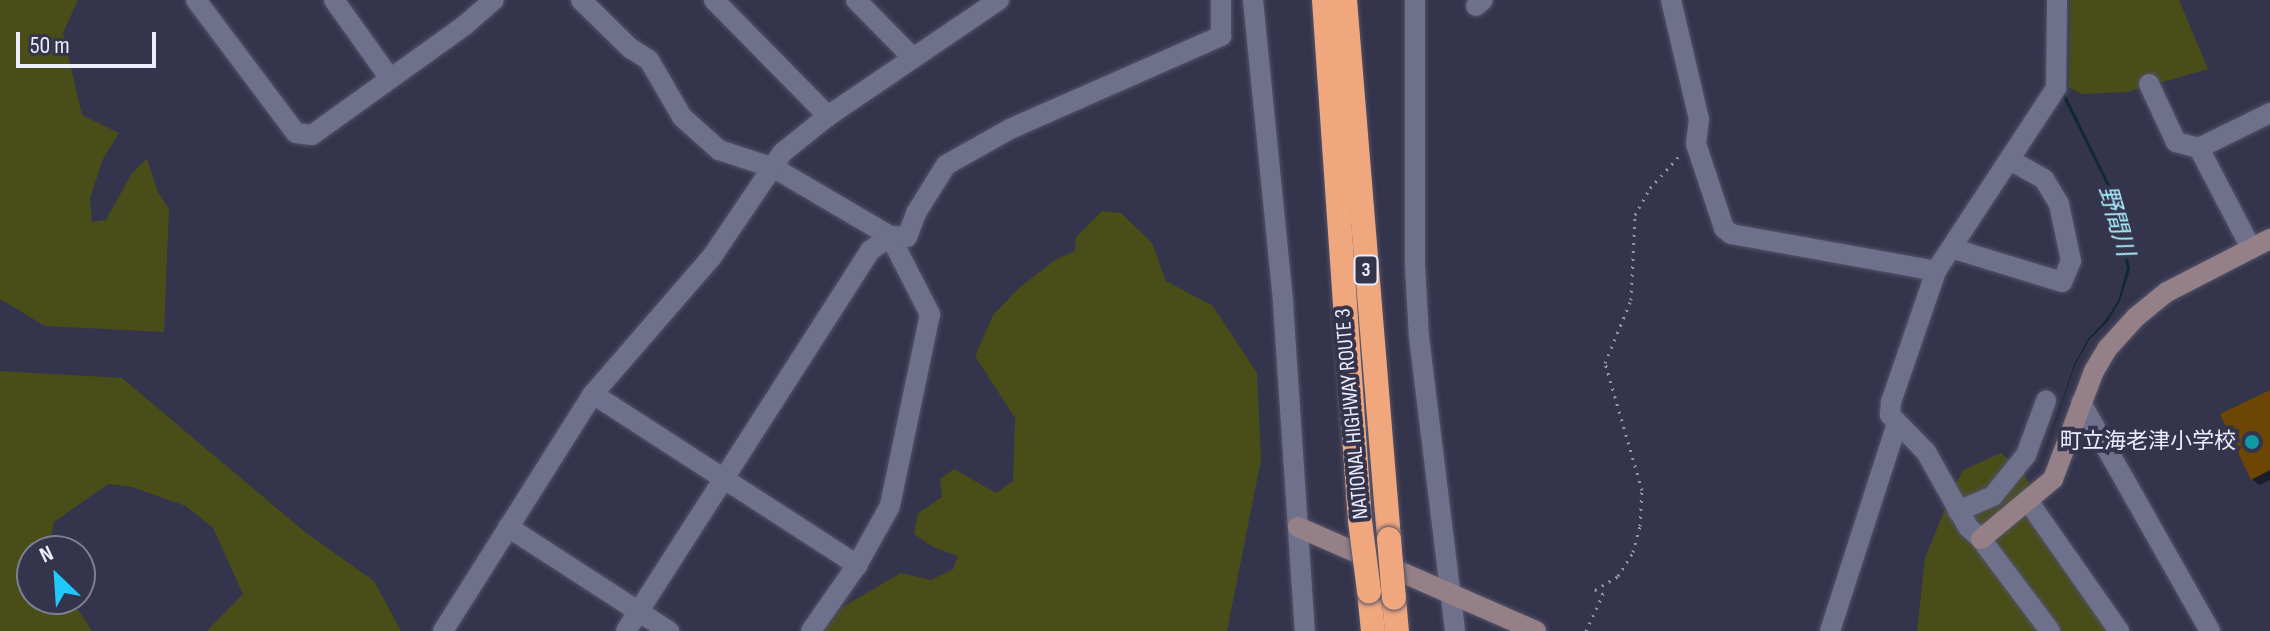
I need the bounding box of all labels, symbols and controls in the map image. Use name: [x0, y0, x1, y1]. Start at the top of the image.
scale bar: [20, 16, 160, 66]
text: 50 m: [30, 31, 70, 60]
water label: 野間川: [2092, 182, 2140, 260]
road number: 3: [1352, 254, 1380, 286]
street label: NATIONAL HIGHWAY ROUTE 3: [1330, 308, 1374, 520]
place label: 町立海老津小学校: [2060, 429, 2236, 455]
marker: 町立海老津小学校: [2243, 433, 2261, 451]
north arrow: [16, 535, 96, 615]
text: N: [35, 540, 58, 569]

